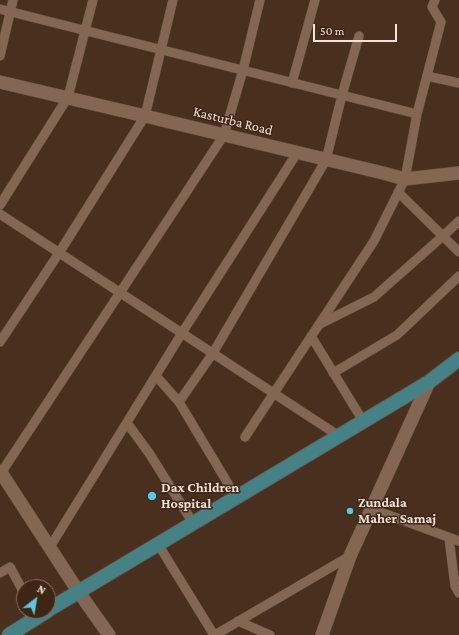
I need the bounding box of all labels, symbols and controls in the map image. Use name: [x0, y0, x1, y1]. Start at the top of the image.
scale bar: [315, 16, 399, 42]
text: 50 m: [320, 24, 344, 38]
street label: Kasturba Road: [191, 103, 275, 139]
place label: Dax Children Hospital: [161, 480, 239, 512]
marker: Dax Children Hospital: [146, 490, 158, 502]
place label: Zundala Maher Samaj: [358, 495, 436, 528]
marker: Zundala Maher Samaj: [345, 506, 355, 516]
north arrow: [16, 579, 56, 619]
text: N: [35, 582, 48, 597]

